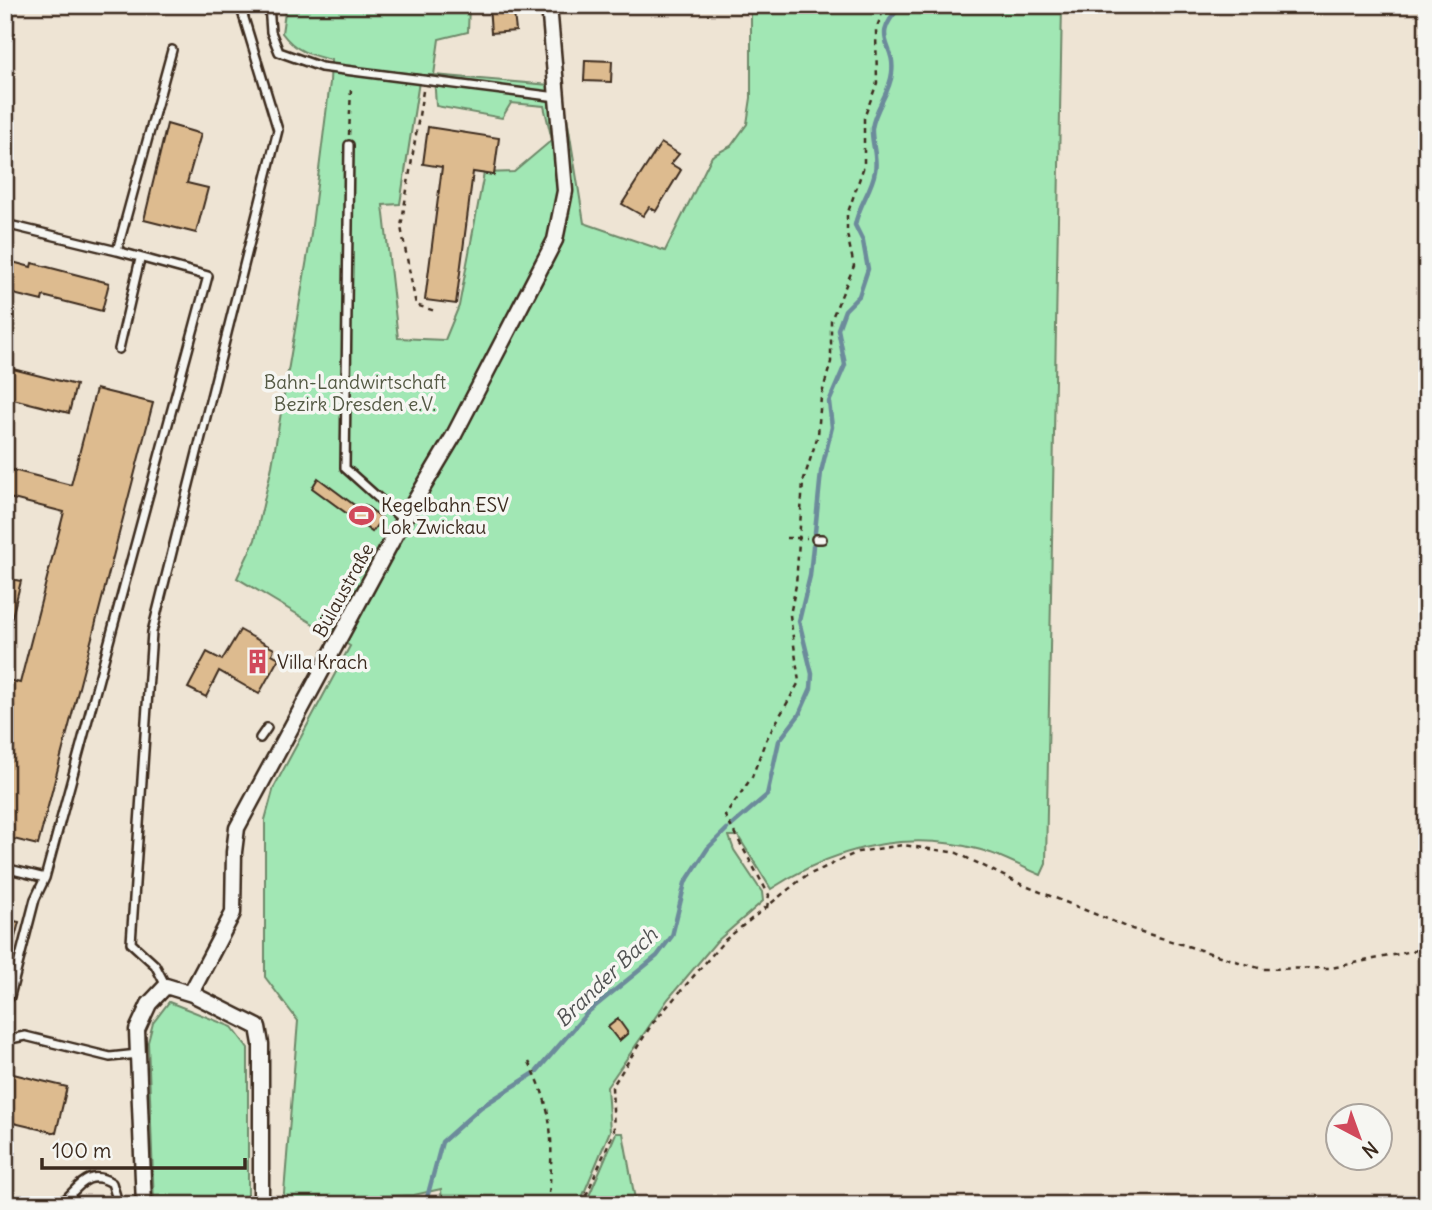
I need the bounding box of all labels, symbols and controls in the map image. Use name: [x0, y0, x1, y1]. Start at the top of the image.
park label: Bahn-Landwirtschaft Bezirk Dresden e.V.: [264, 370, 446, 416]
place label: Kegelbahn ESV Lok Zwickau: [381, 493, 509, 539]
sports icon: Kegelbahn ESV Lok Zwickau: [347, 502, 375, 530]
street label: Bülaustraße: [307, 539, 379, 641]
building icon: Villa Krach: [243, 648, 271, 676]
place label: Villa Krach: [277, 650, 368, 674]
water label: Brander Bach: [549, 921, 663, 1032]
north arrow: [1324, 1102, 1394, 1172]
scale bar: [42, 1126, 245, 1170]
text: N: [1357, 1136, 1383, 1163]
text: 100 m: [52, 1137, 111, 1164]

